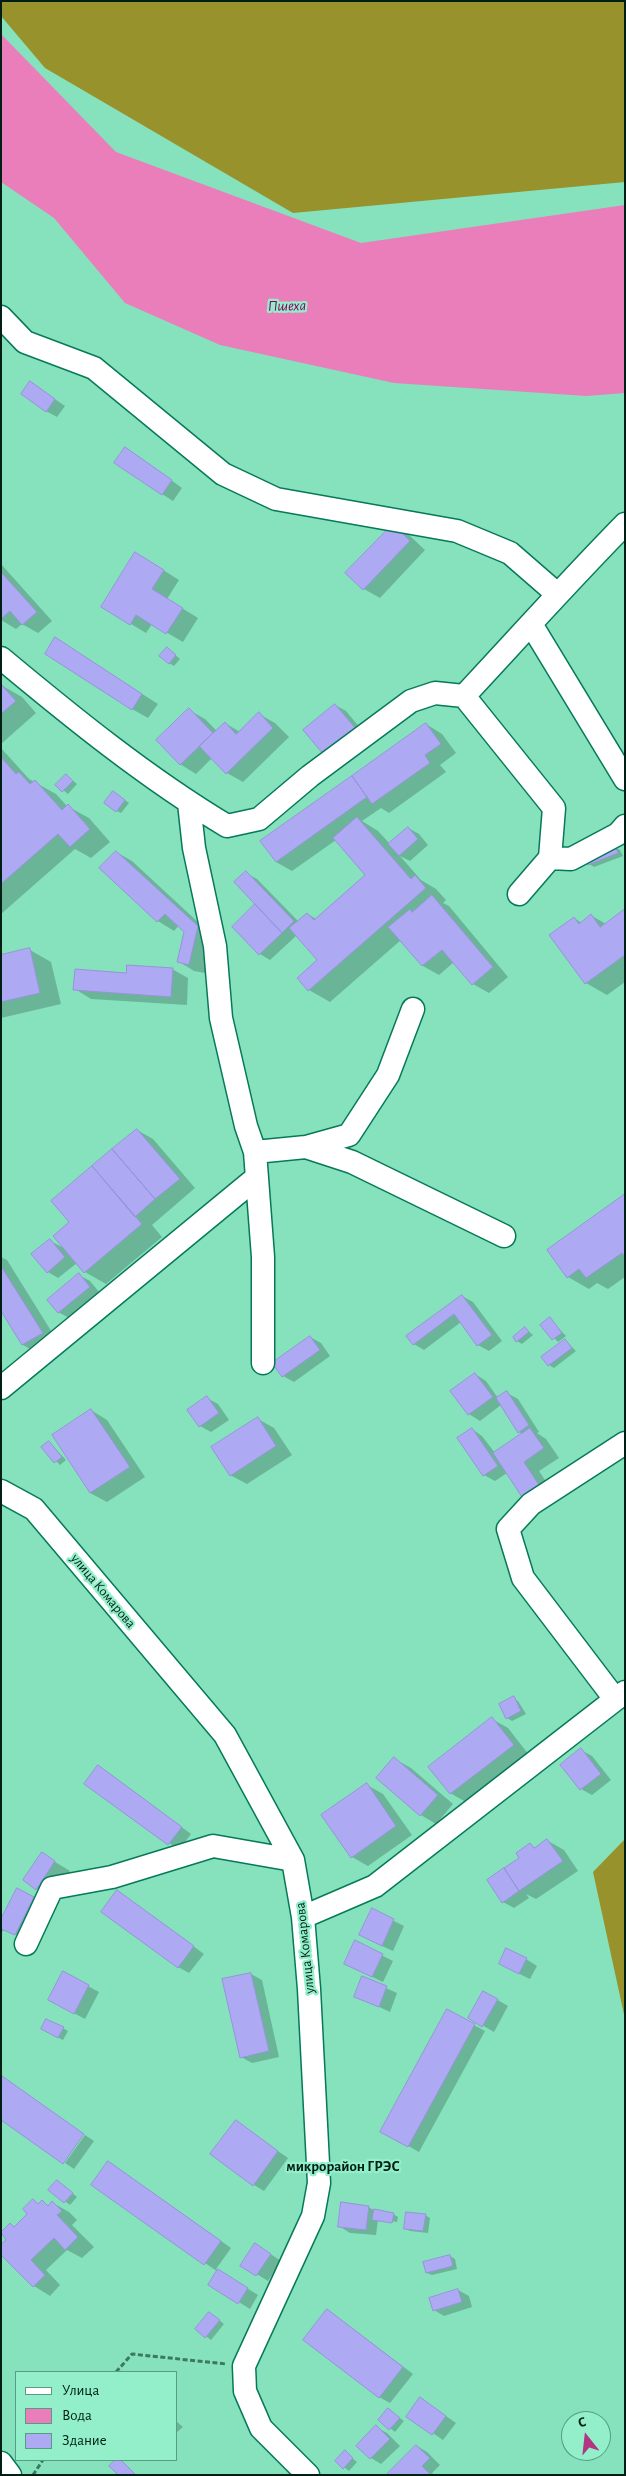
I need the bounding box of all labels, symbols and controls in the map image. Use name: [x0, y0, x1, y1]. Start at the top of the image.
water label: Пшеха: [268, 297, 306, 315]
street label: улица Комарова: [67, 1550, 139, 1632]
street label: улица Комарова: [292, 1901, 318, 1995]
district label: микрорайон ГРЭС: [286, 2157, 400, 2175]
legend: [15, 2371, 178, 2461]
text: Улица: [62, 2383, 99, 2398]
text: Вода: [62, 2408, 92, 2423]
north arrow: [561, 2411, 611, 2461]
text: С: [576, 2415, 588, 2430]
text: Здание: [62, 2433, 107, 2448]

